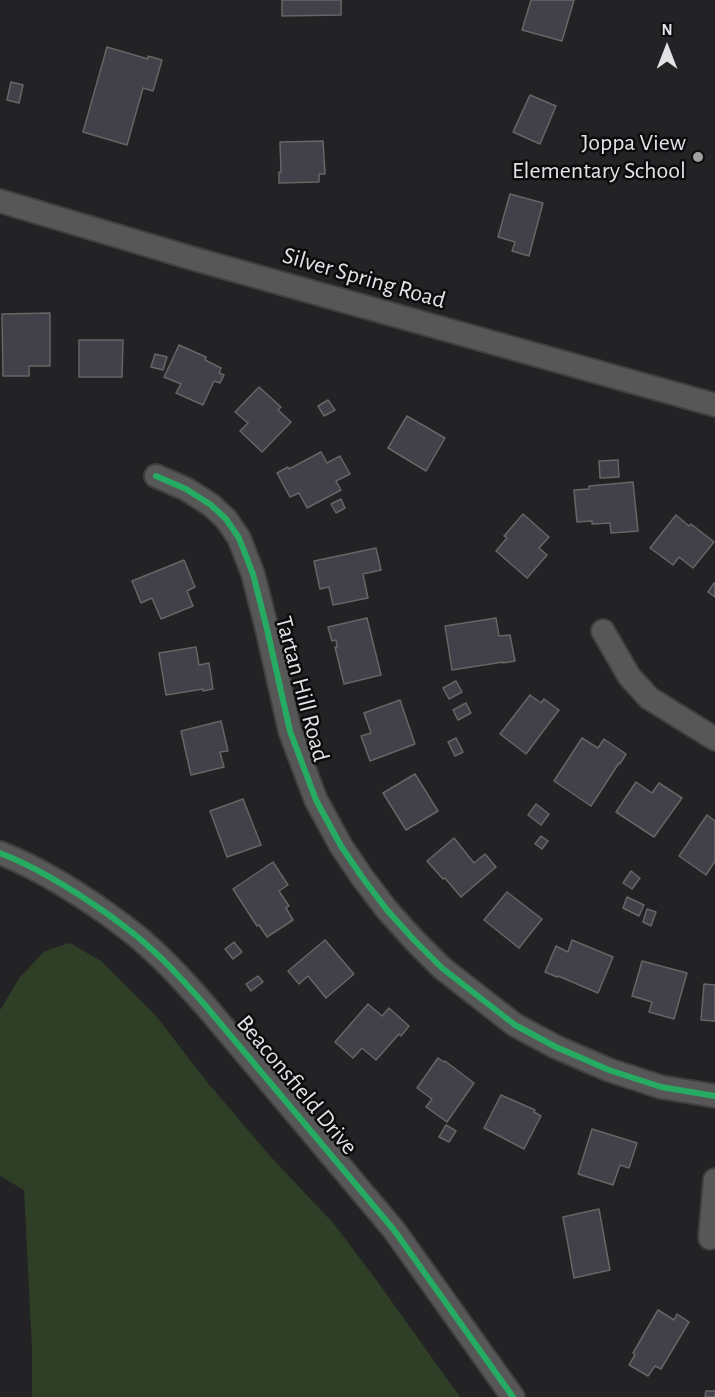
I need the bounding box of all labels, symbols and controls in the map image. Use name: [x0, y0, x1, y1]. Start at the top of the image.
north arrow: [637, 18, 697, 78]
text: N: [661, 22, 673, 38]
place label: Joppa View Elementary School: [512, 129, 686, 185]
marker: Joppa View Elementary School: [691, 150, 705, 164]
street label: Silver Spring Road: [279, 241, 449, 315]
street label: Tartan Hill Road: [269, 613, 335, 765]
street label: Beaconsfield Drive: [230, 1009, 364, 1161]

